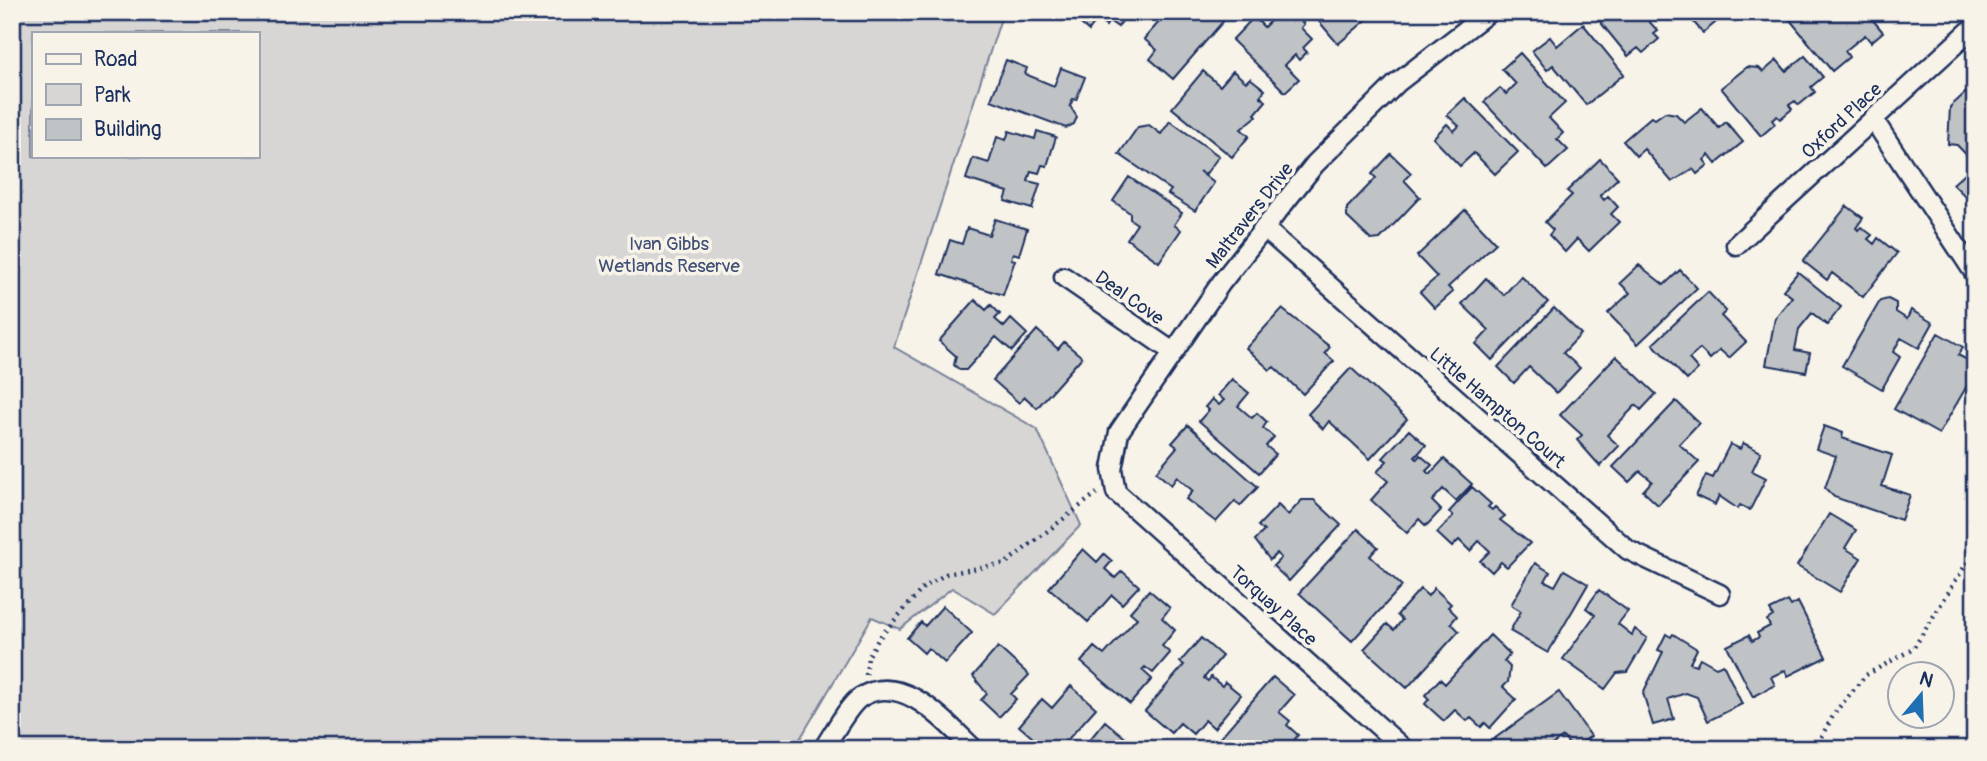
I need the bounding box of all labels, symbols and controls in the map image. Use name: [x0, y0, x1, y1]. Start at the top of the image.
legend: [32, 32, 259, 158]
text: Road: [94, 46, 138, 73]
street label: Oxford Place: [1797, 77, 1887, 164]
text: Park: [94, 82, 131, 109]
text: Building: [94, 116, 161, 143]
street label: Maltravers Drive: [1201, 157, 1299, 274]
park label: Ivan Gibbs Wetlands Reserve: [598, 232, 740, 278]
street label: Deal Cove: [1090, 265, 1169, 331]
street label: Little Hampton Court: [1424, 342, 1571, 474]
street label: Torquay Place: [1225, 560, 1322, 652]
north arrow: [1885, 660, 1955, 730]
text: N: [1916, 666, 1936, 693]

